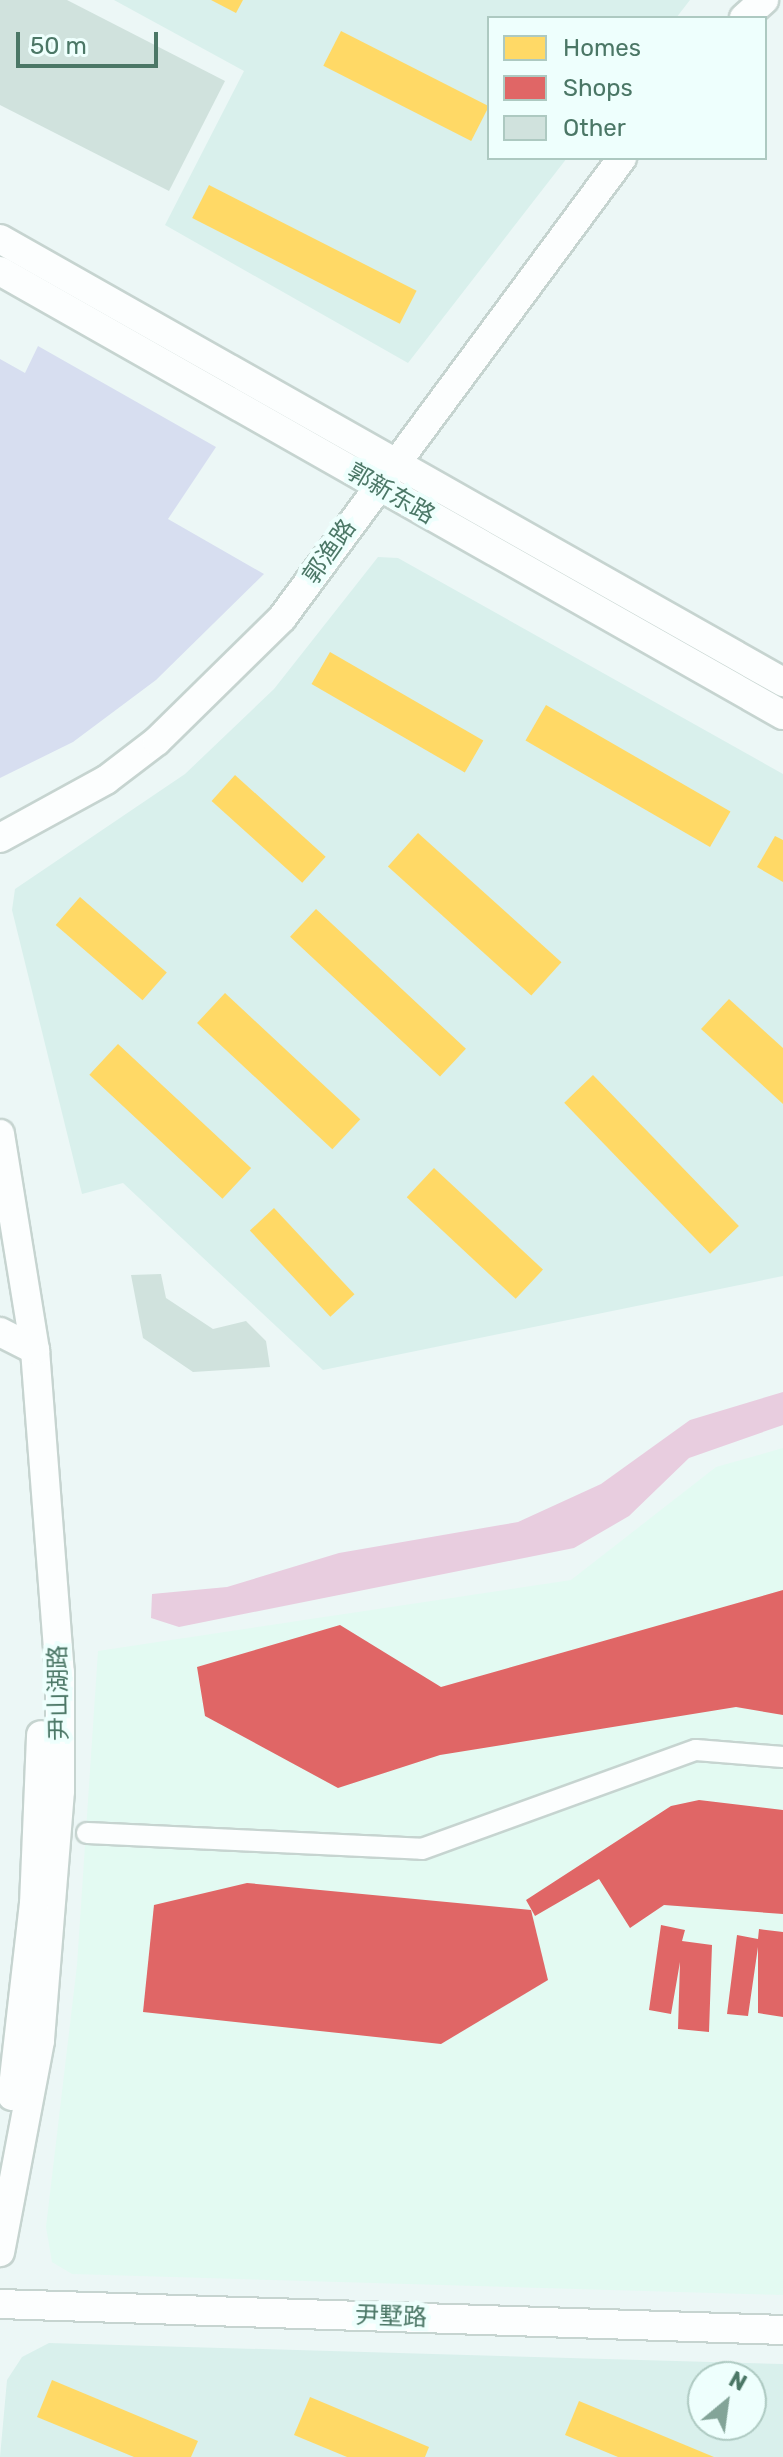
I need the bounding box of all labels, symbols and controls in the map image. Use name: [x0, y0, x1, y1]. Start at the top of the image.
scale bar: [20, 16, 162, 66]
legend: [487, 16, 767, 160]
text: 50 m: [30, 32, 87, 60]
text: Homes: [563, 34, 641, 62]
text: Shops: [563, 74, 633, 102]
text: Other: [563, 114, 626, 142]
street label: 郭新东路: [342, 458, 440, 530]
street label: 郭渔路: [298, 514, 362, 590]
street label: 尹山湖路: [44, 1645, 74, 1741]
street label: 尹墅路: [355, 2301, 427, 2333]
north arrow: [687, 2361, 767, 2441]
text: N: [724, 2366, 751, 2397]

